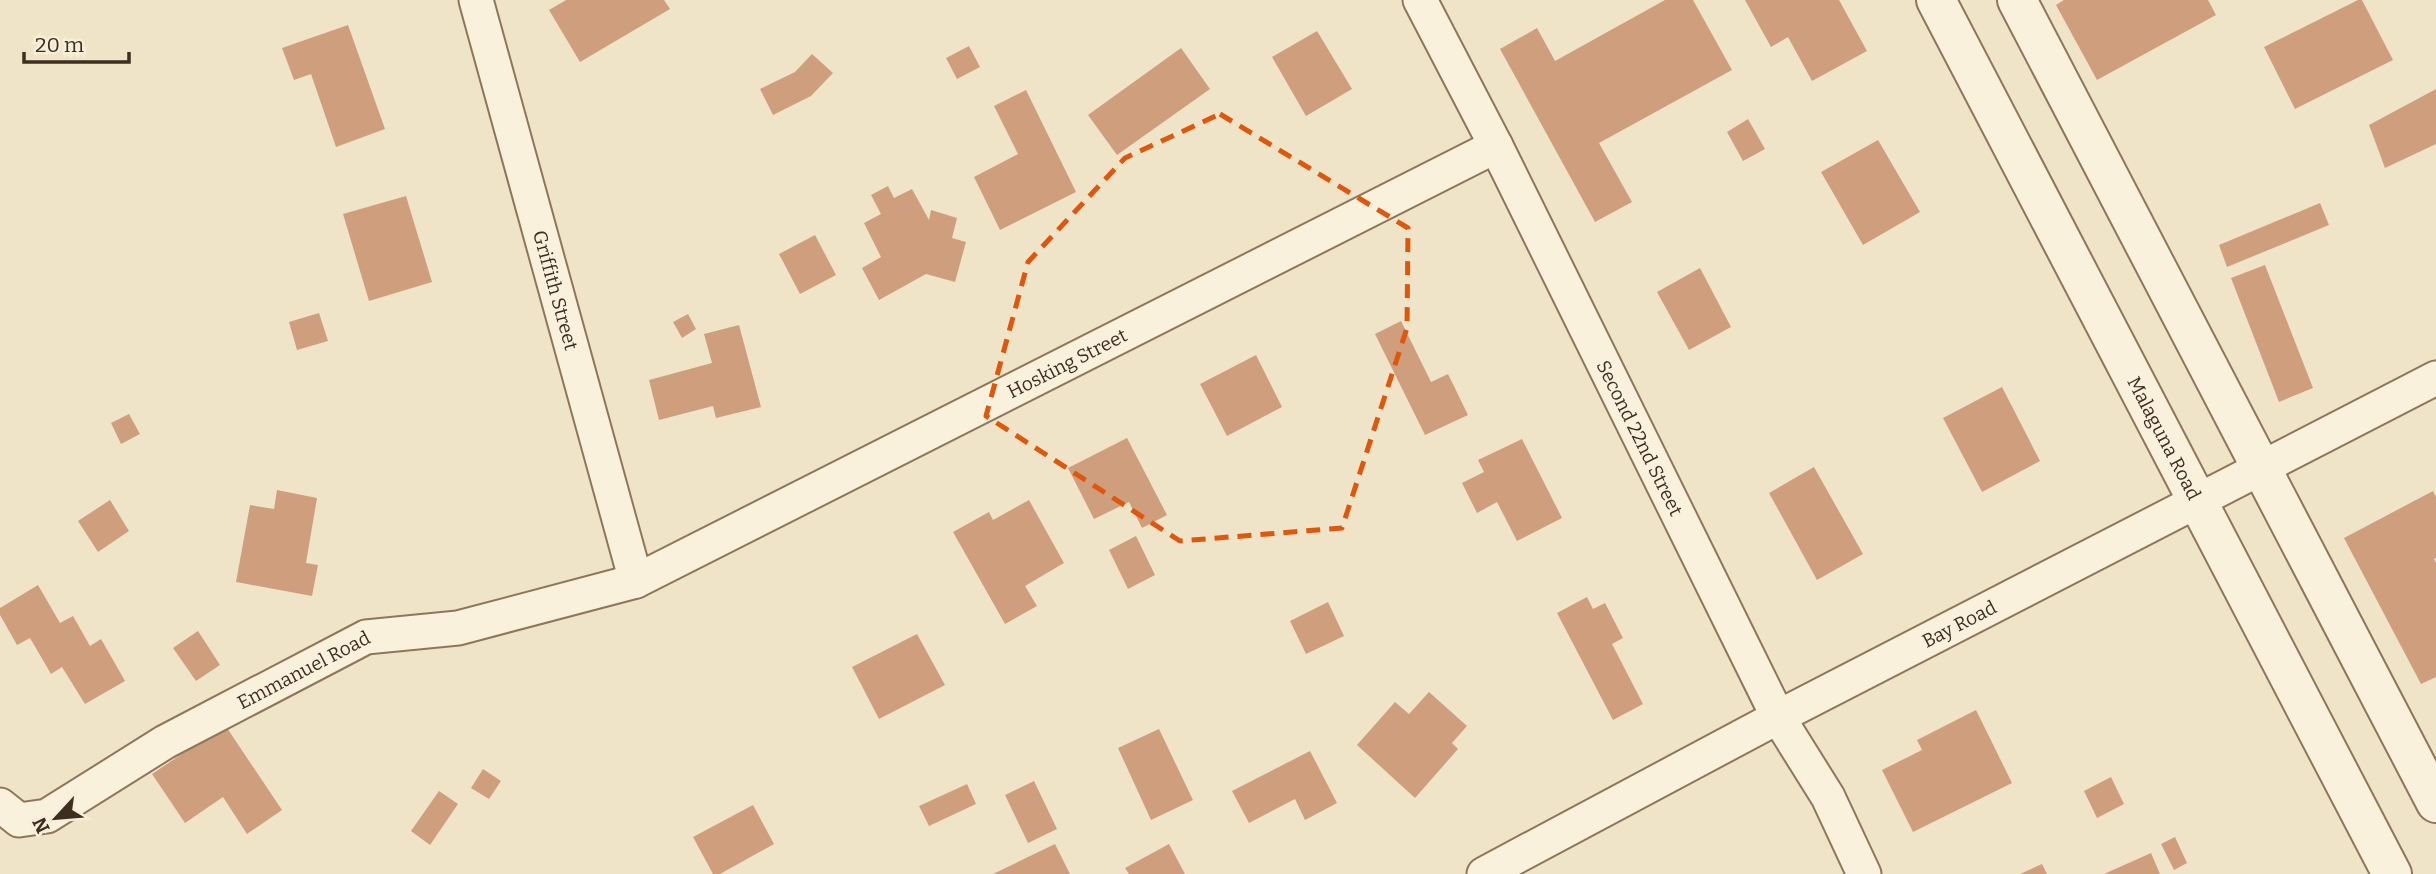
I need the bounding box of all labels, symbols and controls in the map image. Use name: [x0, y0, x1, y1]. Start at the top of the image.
scale bar: [24, 21, 130, 65]
text: 20 m: [35, 32, 84, 58]
street label: Griffith Street: [528, 228, 583, 353]
street label: Hosking Street: [1003, 323, 1131, 403]
street label: Second 22nd Street: [1592, 356, 1688, 519]
street label: Malaguna Road: [2123, 372, 2206, 504]
street label: Bay Road: [1918, 595, 2000, 652]
street label: Emmanuel Road: [233, 626, 374, 714]
north arrow: [21, 783, 91, 853]
text: N: [27, 813, 55, 837]

